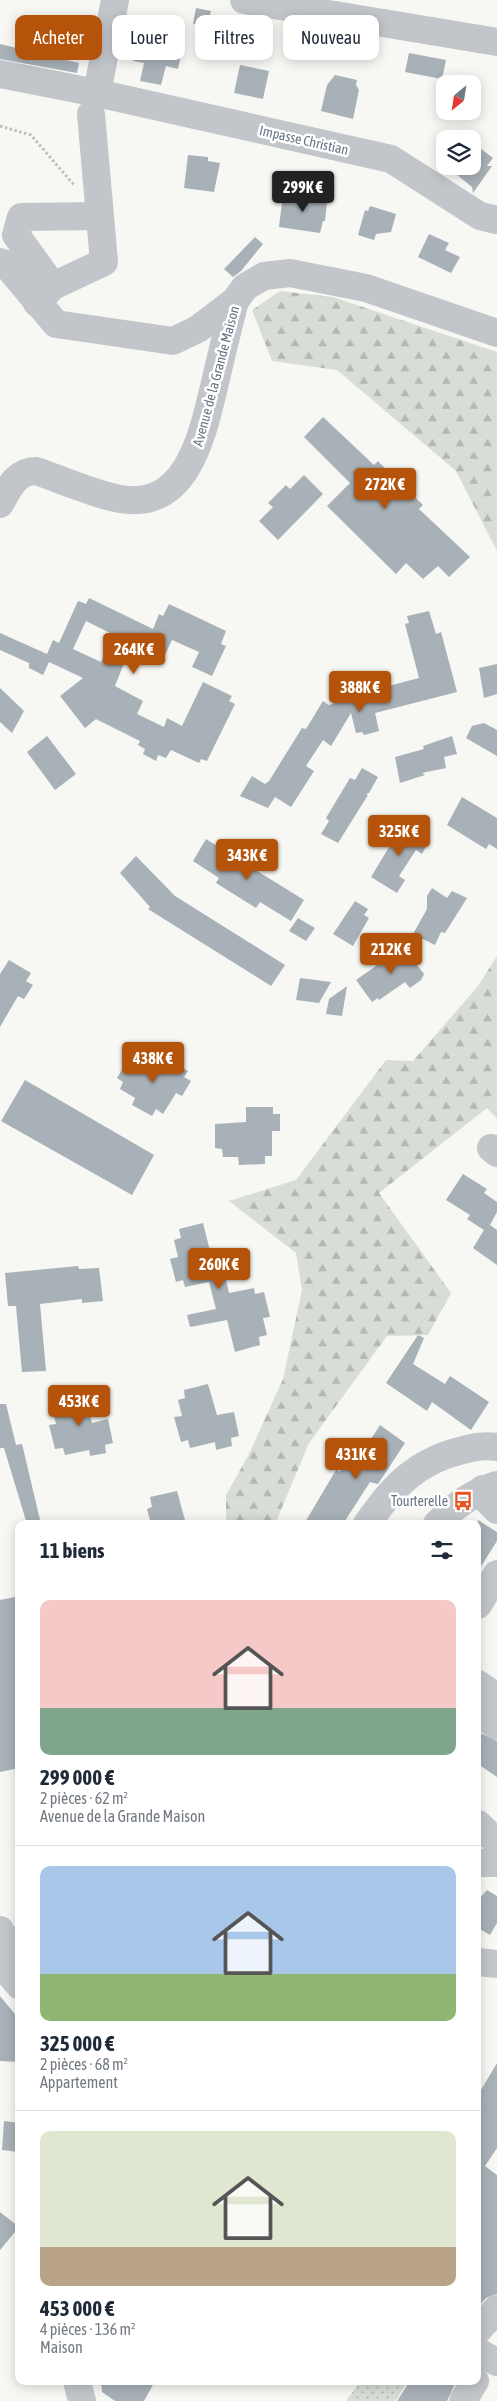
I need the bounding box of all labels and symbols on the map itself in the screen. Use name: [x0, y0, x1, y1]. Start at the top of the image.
north arrow: [436, 75, 481, 120]
street label: Impasse Christian: [258, 122, 350, 158]
pin: 299K €: [262, 170, 344, 213]
street label: Avenue de la Grande Maison: [190, 304, 242, 448]
pin: 272K €: [344, 468, 426, 510]
pin: 264K €: [93, 632, 175, 675]
pin: 388K €: [319, 670, 401, 713]
pin: 325K €: [358, 814, 440, 857]
pin: 343K €: [206, 838, 288, 881]
pin: 212K €: [350, 932, 432, 975]
pin: 438K €: [112, 1042, 194, 1084]
pin: 260K €: [178, 1248, 260, 1290]
pin: 453K €: [38, 1384, 120, 1427]
pin: 431K €: [315, 1438, 397, 1480]
bus stop icon: Tourterelle: [452, 1490, 474, 1512]
place label: Tourterelle: [391, 1493, 448, 1509]

